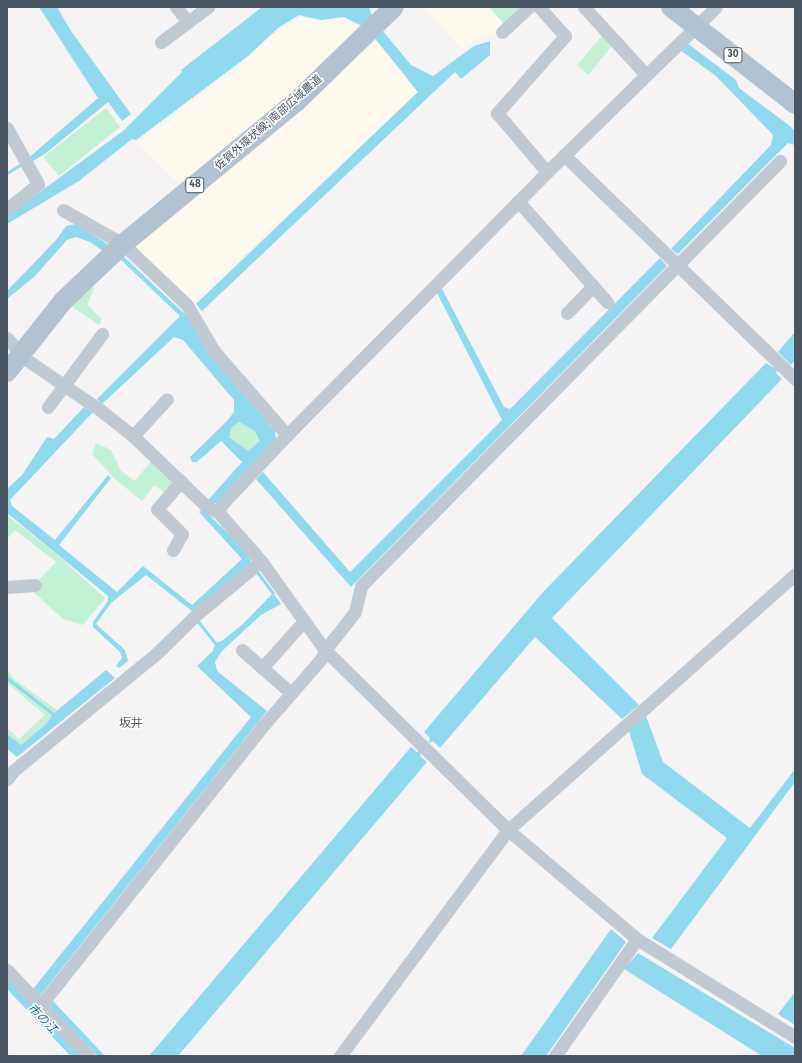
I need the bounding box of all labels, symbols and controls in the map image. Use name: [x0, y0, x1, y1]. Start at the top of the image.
road number: 30: [723, 47, 743, 63]
street label: 佐賀外環状線; 南部広域農道: [213, 73, 325, 173]
road number: 48: [185, 177, 205, 193]
district label: 坂井: [119, 717, 143, 731]
water label: 市の江: [24, 1001, 60, 1037]

